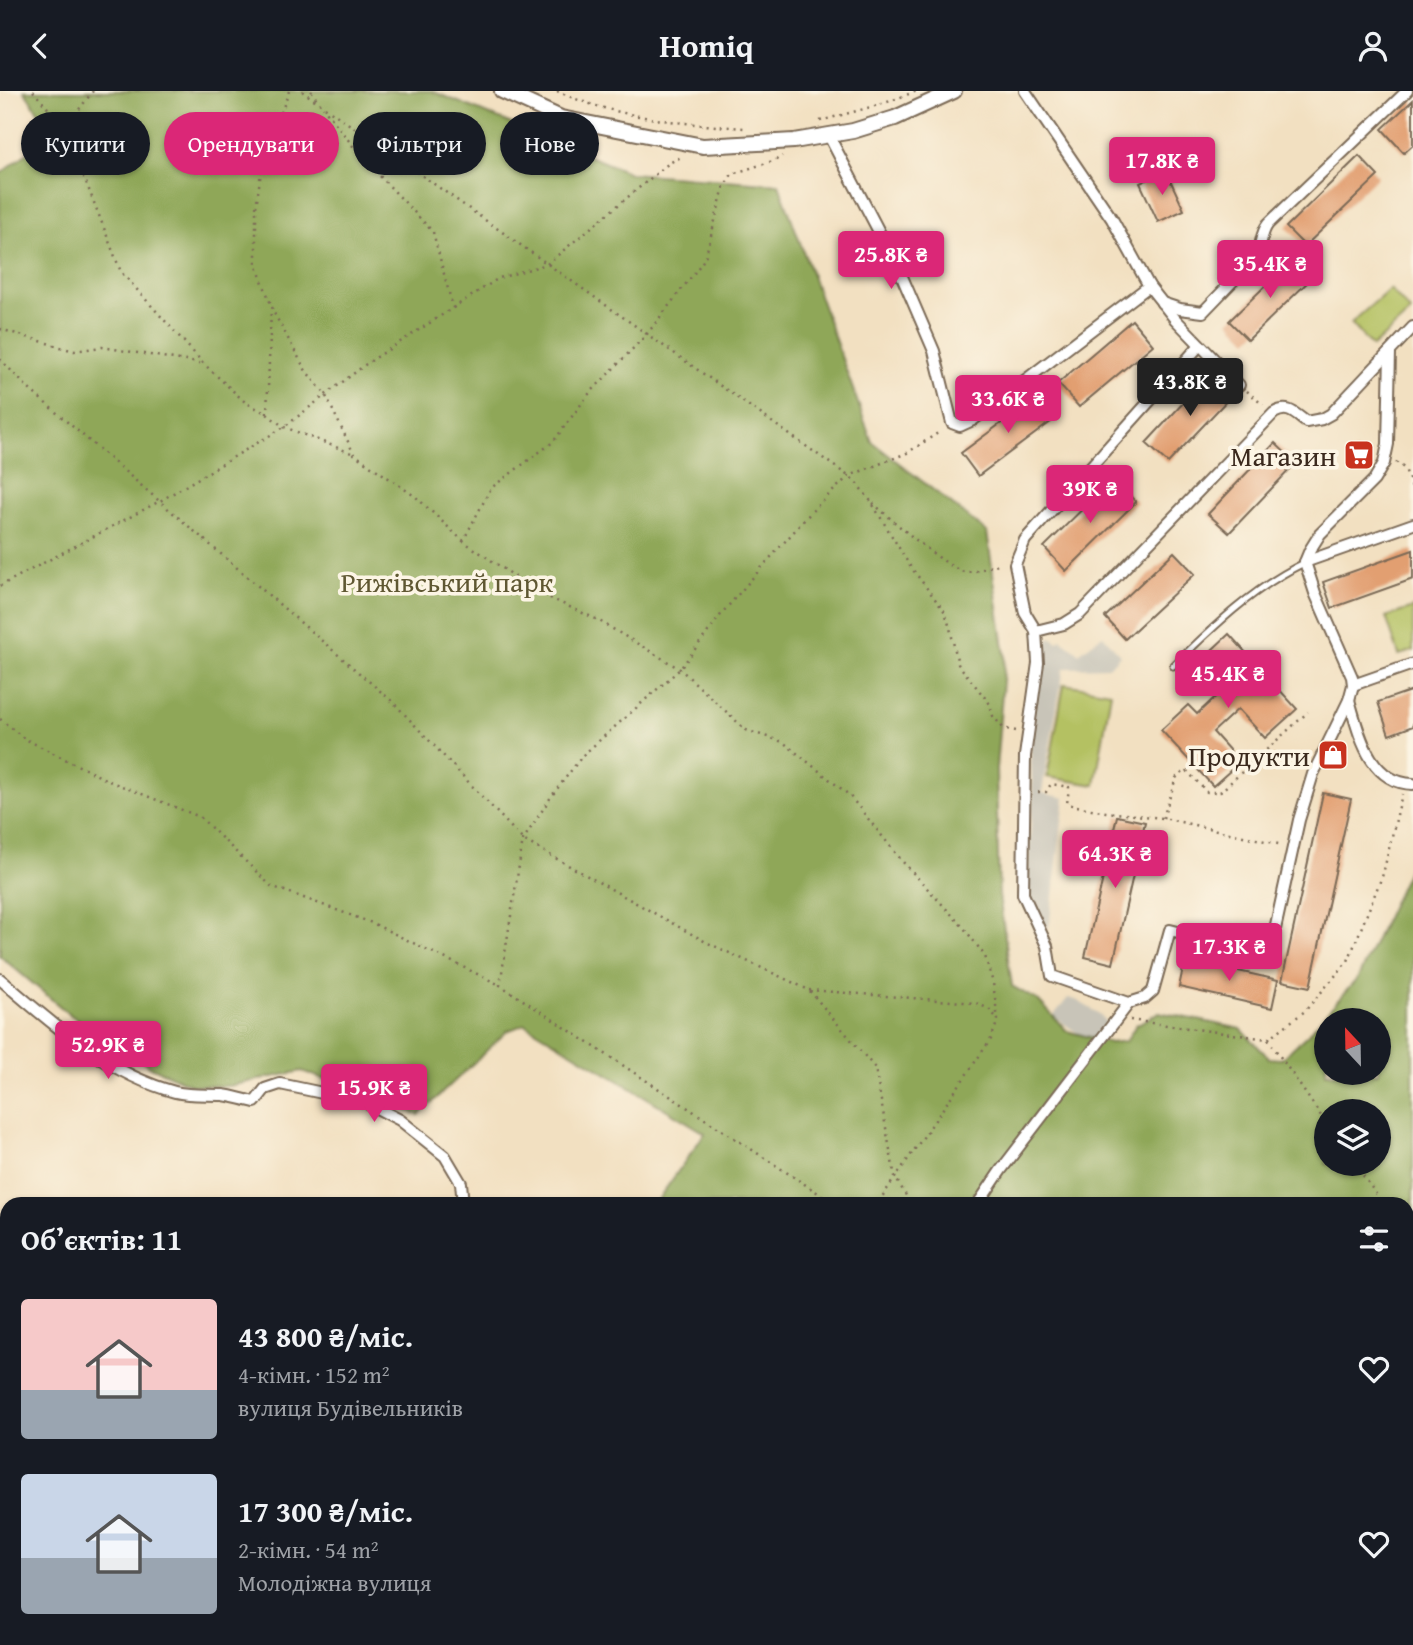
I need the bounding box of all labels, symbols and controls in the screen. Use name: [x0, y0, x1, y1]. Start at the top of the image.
text: Homiq: [659, 22, 754, 69]
icon: back: [21, 27, 59, 65]
icon: person: [1354, 27, 1392, 65]
chip: Купити: [21, 112, 150, 175]
chip: Орендувати: [164, 112, 339, 175]
chip: Фільтри: [353, 112, 486, 175]
chip: Нове: [500, 112, 599, 175]
pin: 17.8K ₴: [1097, 137, 1227, 197]
text: 17.8K ₴: [1125, 143, 1199, 176]
pin: 25.8K ₴: [826, 231, 956, 291]
text: 25.8K ₴: [854, 237, 928, 270]
pin: 35.4K ₴: [1205, 241, 1335, 300]
text: 35.4K ₴: [1233, 246, 1307, 279]
pin: 43.8K ₴: [1125, 359, 1255, 418]
text: 43.8K ₴: [1153, 364, 1227, 397]
pin: 33.6K ₴: [943, 375, 1073, 435]
text: 33.6K ₴: [971, 381, 1045, 414]
place label: Магазин: [1230, 435, 1336, 476]
supermarket icon: Магазин: [1342, 438, 1376, 472]
pin: 39K ₴: [1041, 465, 1139, 525]
text: 39K ₴: [1062, 471, 1118, 504]
park label: Рижівський парк: [341, 561, 554, 602]
pin: 45.4K ₴: [1163, 651, 1293, 710]
text: 45.4K ₴: [1191, 656, 1265, 689]
place label: Продукти: [1188, 735, 1310, 776]
shop icon: Продукти: [1316, 738, 1350, 772]
pin: 64.3K ₴: [1050, 831, 1180, 890]
text: 64.3K ₴: [1078, 836, 1152, 869]
pin: 17.3K ₴: [1164, 923, 1294, 983]
text: 17.3K ₴: [1192, 929, 1266, 962]
north arrow: [1314, 1008, 1391, 1085]
map controls: [1314, 1008, 1391, 1176]
pin: 52.9K ₴: [43, 1021, 173, 1081]
text: 52.9K ₴: [71, 1027, 145, 1060]
pin: 15.9K ₴: [309, 1065, 439, 1124]
text: 15.9K ₴: [337, 1070, 411, 1103]
button: layers: [1314, 1099, 1391, 1176]
text: Об’єктів: 11: [21, 1217, 182, 1261]
icon: filters: [1355, 1220, 1393, 1258]
text: 43 800 ₴/міс.: [238, 1314, 413, 1358]
icon: home: [77, 1327, 161, 1411]
icon: heart: [1355, 1350, 1393, 1388]
text: 4-кімн. · 152 m²: [238, 1358, 390, 1391]
text: вулиця Будівельників: [238, 1391, 463, 1424]
text: 17 300 ₴/міс.: [238, 1489, 413, 1533]
icon: home: [77, 1502, 161, 1586]
icon: heart: [1355, 1525, 1393, 1563]
text: 2-кімн. · 54 m²: [238, 1533, 379, 1566]
text: Молодіжна вулиця: [238, 1566, 431, 1599]

